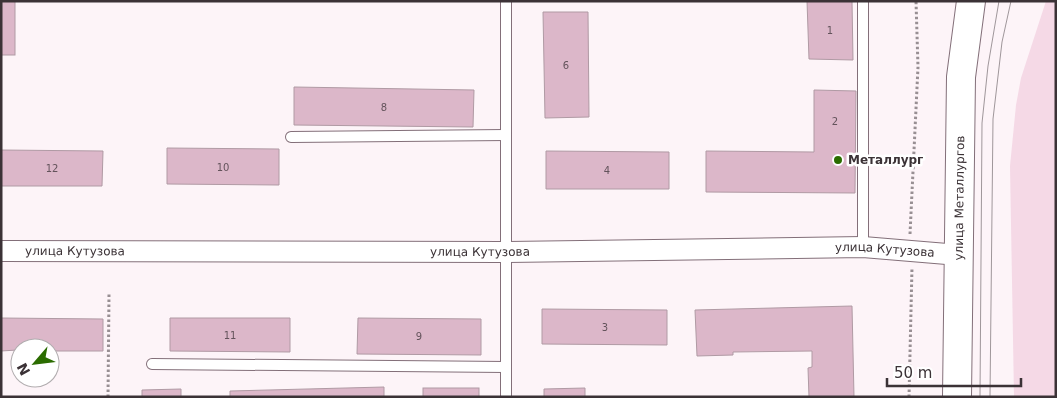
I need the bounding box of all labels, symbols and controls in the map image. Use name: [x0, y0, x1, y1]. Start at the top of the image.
house number: 1: [827, 25, 833, 36]
house number: 6: [563, 60, 569, 71]
house number: 8: [381, 102, 387, 113]
house number: 2: [832, 116, 838, 127]
street label: улица Металлургов: [952, 135, 967, 261]
place label: Металлург: [848, 153, 923, 167]
marker: Металлург: [832, 154, 844, 166]
house number: 10: [217, 162, 229, 173]
house number: 12: [46, 163, 58, 174]
house number: 4: [604, 165, 610, 176]
street label: улица Кутузова: [835, 240, 935, 260]
street label: улица Кутузова: [25, 244, 125, 258]
street label: улица Кутузова: [430, 245, 530, 259]
house number: 3: [602, 322, 608, 333]
house number: 11: [224, 330, 236, 341]
house number: 9: [416, 331, 422, 342]
north arrow: [10, 338, 60, 388]
scale bar: [887, 356, 1021, 388]
text: N: [14, 360, 33, 378]
text: 50 m: [894, 364, 932, 382]

